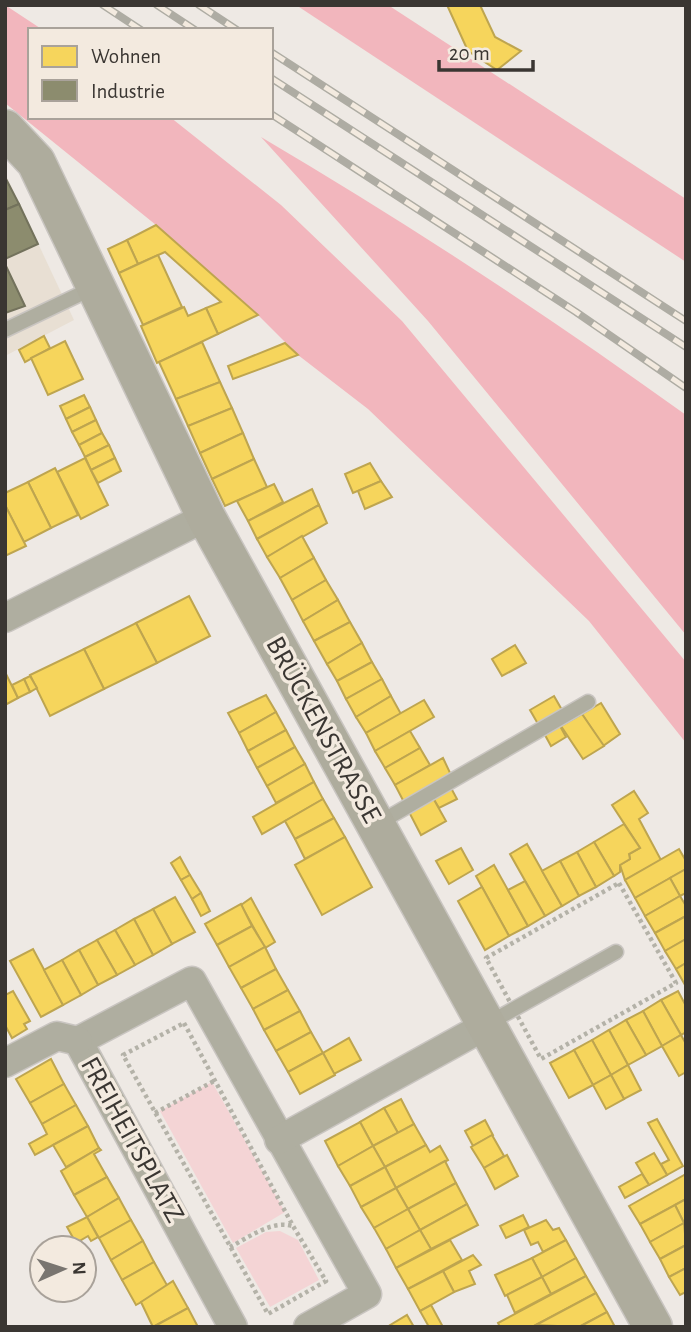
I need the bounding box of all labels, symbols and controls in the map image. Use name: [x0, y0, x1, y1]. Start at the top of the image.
legend: [28, 28, 273, 119]
scale bar: [439, 28, 534, 72]
text: 20 m: [449, 43, 490, 64]
text: Wohnen: [91, 46, 161, 67]
text: Industrie: [91, 81, 165, 102]
street label: BRÜCKENSTRASSE: [260, 631, 387, 828]
street label: FREIHEITSPLATZ: [75, 1053, 189, 1227]
north arrow: [28, 1234, 98, 1304]
text: N: [69, 1261, 88, 1275]

